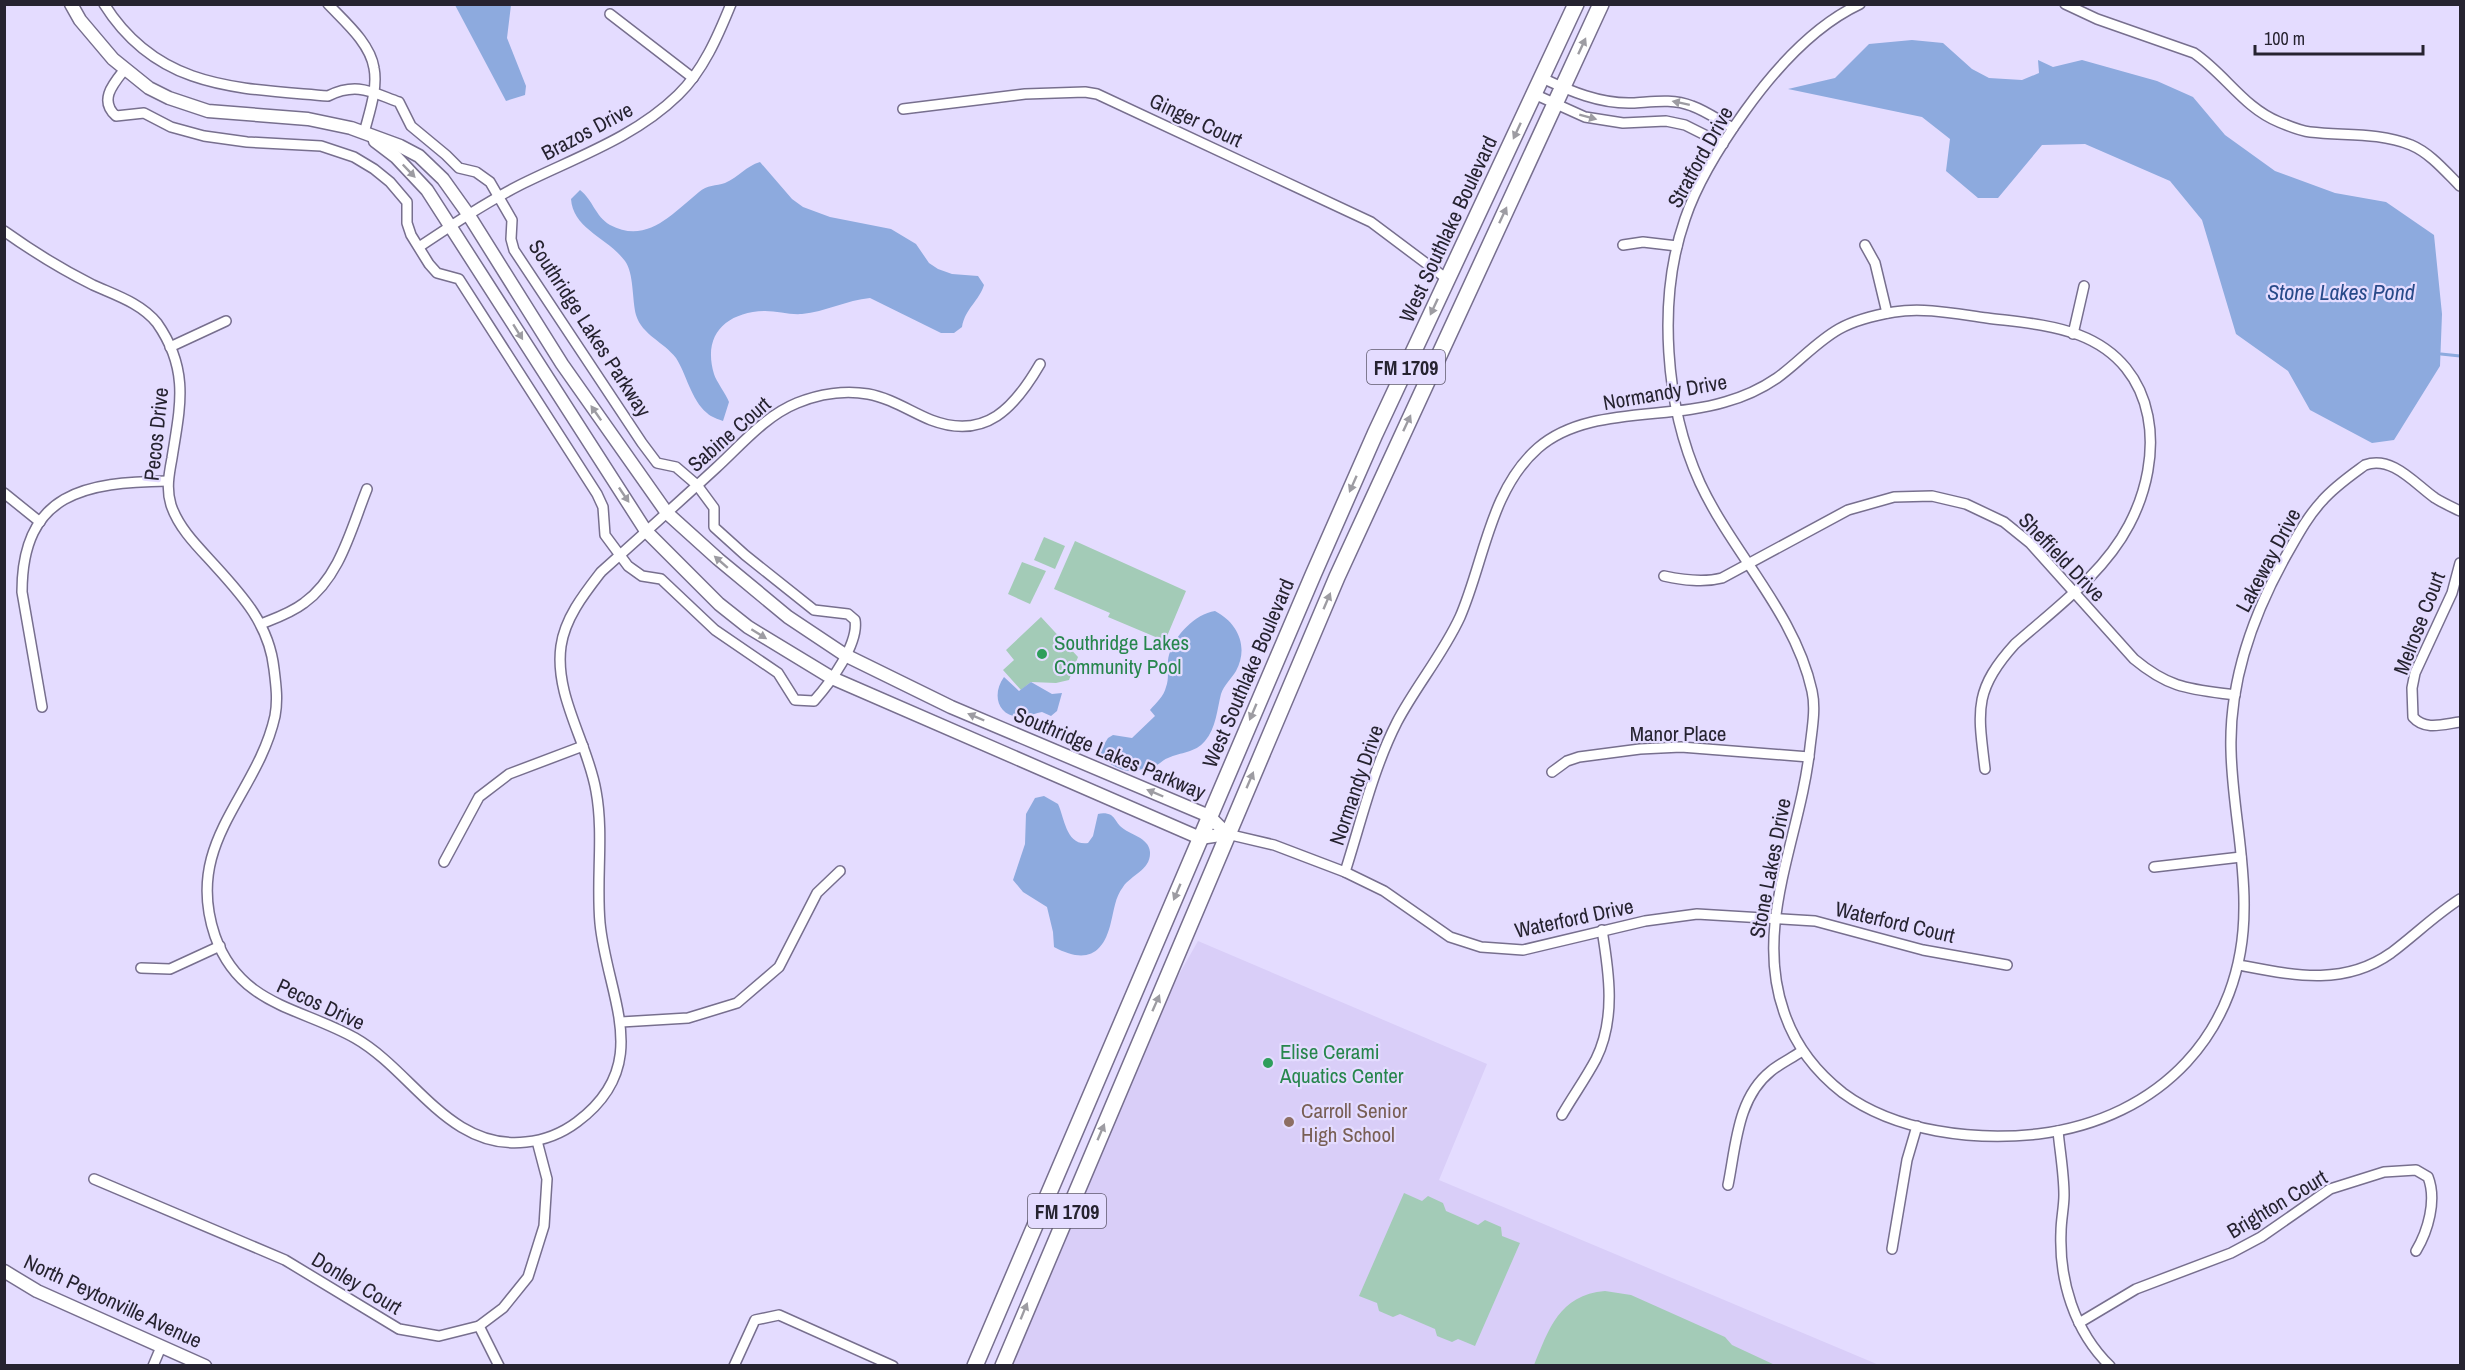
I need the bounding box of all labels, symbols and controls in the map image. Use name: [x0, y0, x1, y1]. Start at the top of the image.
scale bar: [2255, 18, 2423, 56]
text: 100 m: [2264, 26, 2305, 51]
one-way arrow: [1577, 37, 1586, 54]
street label: Ginger Court: [1145, 86, 1247, 154]
street label: Brazos Drive: [536, 95, 638, 167]
one-way arrow: [1671, 98, 1690, 107]
street label: Stratford Drive: [1660, 101, 1740, 213]
one-way arrow: [1579, 112, 1597, 122]
one-way arrow: [1513, 122, 1522, 139]
street label: West Southlake Boulevard: [1392, 131, 1504, 327]
one-way arrow: [402, 163, 416, 178]
one-way arrow: [1498, 206, 1507, 223]
street label: Southridge Lakes Parkway: [522, 234, 658, 423]
water label: Stone Lakes Pond: [2267, 277, 2416, 307]
one-way arrow: [1429, 299, 1439, 317]
one-way arrow: [512, 324, 523, 340]
road number: FM 1709: [1367, 350, 1445, 384]
street label: Normandy Drive: [1601, 367, 1729, 417]
street label: Pecos Drive: [137, 386, 175, 482]
street label: Sabine Court: [681, 390, 777, 478]
one-way arrow: [590, 406, 602, 422]
one-way arrow: [1402, 414, 1411, 431]
one-way arrow: [1348, 476, 1358, 494]
one-way arrow: [618, 487, 630, 503]
street label: Lakeway Drive: [2228, 503, 2308, 617]
street label: Sheffield Drive: [2012, 506, 2112, 608]
one-way arrow: [713, 555, 729, 568]
street label: Melrose Court: [2386, 567, 2452, 679]
street label: West Southlake Boulevard: [1195, 574, 1301, 772]
one-way arrow: [1322, 591, 1332, 609]
place label: Southridge Lakes Community Pool: [1054, 628, 1189, 681]
one-way arrow: [751, 629, 767, 640]
marker: Southridge Lakes Community Pool: [1035, 647, 1049, 661]
street label: Southridge Lakes Parkway: [1010, 699, 1211, 807]
one-way arrow: [1249, 704, 1258, 721]
one-way arrow: [966, 712, 984, 722]
street label: Manor Place: [1630, 719, 1726, 748]
street label: Normandy Drive: [1322, 721, 1390, 849]
one-way arrow: [1246, 771, 1255, 789]
one-way arrow: [1146, 788, 1164, 798]
street label: Stone Lakes Drive: [1742, 796, 1798, 940]
one-way arrow: [1172, 883, 1182, 901]
street label: Waterford Drive: [1512, 891, 1636, 945]
street label: Waterford Court: [1832, 894, 1958, 950]
street label: Pecos Drive: [272, 971, 370, 1037]
one-way arrow: [1152, 994, 1161, 1012]
place label: Elise Cerami Aquatics Center: [1279, 1037, 1404, 1090]
marker: Elise Cerami Aquatics Center: [1261, 1056, 1275, 1070]
place label: Carroll Senior High School: [1301, 1096, 1407, 1149]
marker: Carroll Senior High School: [1282, 1115, 1296, 1129]
one-way arrow: [1097, 1123, 1106, 1141]
street label: Brighton Court: [2222, 1163, 2333, 1245]
road number: FM 1709: [1028, 1194, 1106, 1228]
street label: Donley Court: [306, 1245, 408, 1321]
street label: North Peytonville Avenue: [19, 1247, 207, 1355]
one-way arrow: [1020, 1302, 1029, 1320]

